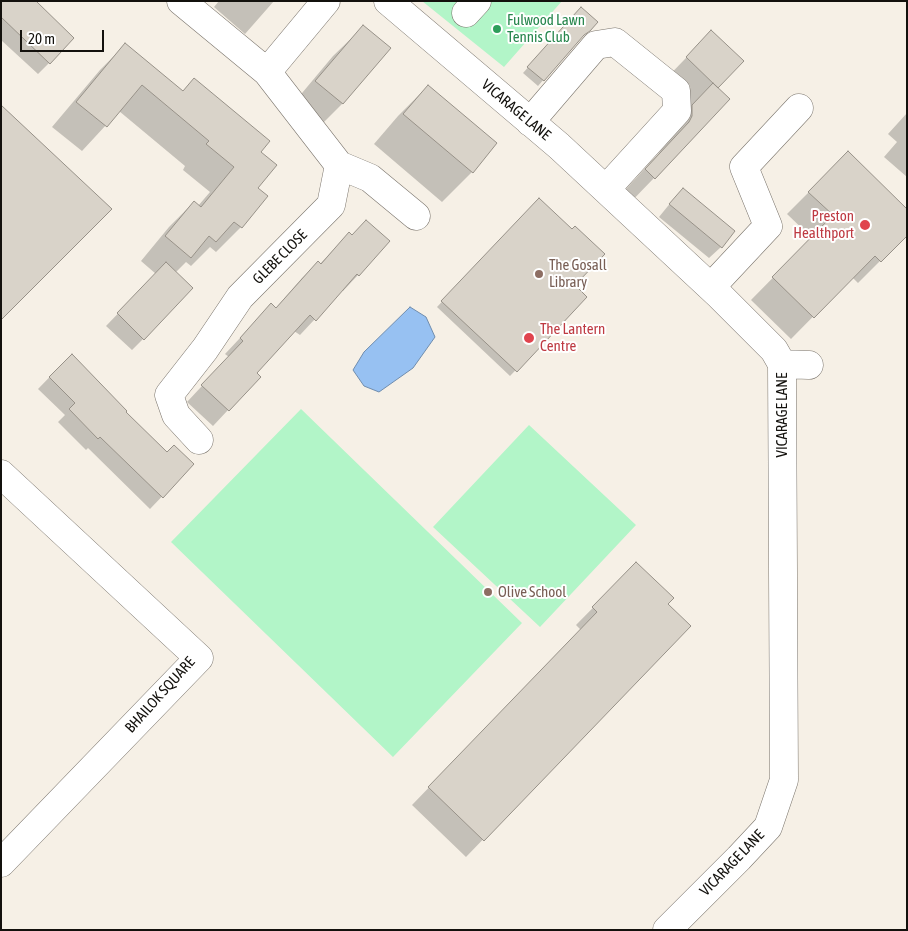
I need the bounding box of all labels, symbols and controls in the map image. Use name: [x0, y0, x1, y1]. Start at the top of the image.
place label: Fulwood Lawn Tennis Club: [507, 11, 585, 46]
scale bar: [22, 20, 106, 52]
marker: Fulwood Lawn Tennis Club: [491, 23, 503, 35]
text: 20 m: [28, 30, 55, 47]
street label: VICARAGE LANE: [478, 76, 554, 144]
place label: Preston Healthport: [793, 207, 854, 242]
marker: Preston Healthport: [858, 218, 872, 232]
street label: GLEBE CLOSE: [249, 226, 311, 288]
place label: The Gosall Library: [549, 256, 607, 291]
marker: The Gosall Library: [533, 268, 545, 280]
place label: The Lantern Centre: [540, 320, 605, 355]
marker: The Lantern Centre: [522, 331, 536, 345]
street label: VICARAGE LANE: [773, 373, 791, 457]
place label: Olive School: [498, 583, 566, 601]
marker: Olive School: [482, 586, 494, 598]
street label: BHAILOK SQUARE: [121, 653, 199, 737]
street label: VICARAGE LANE: [696, 826, 768, 900]

